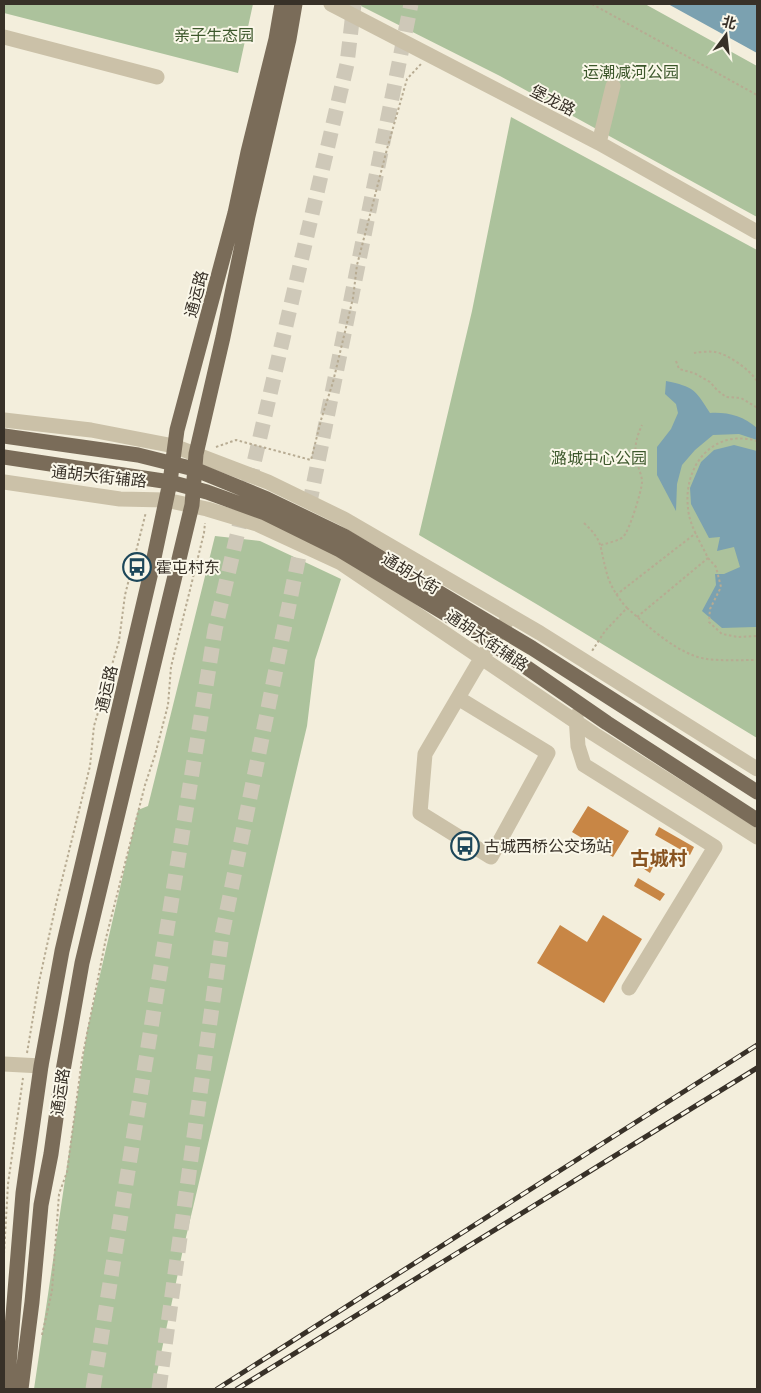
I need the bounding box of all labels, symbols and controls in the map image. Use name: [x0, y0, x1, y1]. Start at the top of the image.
north arrow: [701, 10, 751, 60]
text: 北: [720, 11, 739, 33]
park label: 亲子生态园: [174, 24, 254, 46]
park label: 运潮减河公园: [583, 61, 679, 83]
street label: 堡龙路: [527, 79, 579, 121]
street label: 通运路: [179, 268, 213, 320]
park label: 潞城中心公园: [551, 447, 647, 469]
street label: 通胡大街辅路: [50, 460, 148, 492]
street label: 通胡大街: [378, 547, 444, 599]
bus stop icon: 霍屯村东: [122, 552, 152, 582]
place label: 霍屯村东: [156, 556, 220, 578]
street label: 通胡大街辅路: [441, 604, 533, 676]
street label: 通运路: [90, 663, 122, 715]
bus stop icon: 古城西桥公交场站: [450, 831, 480, 861]
place label: 古城西桥公交场站: [484, 835, 612, 857]
district label: 古城村: [630, 845, 688, 871]
street label: 通运路: [46, 1067, 74, 1117]

